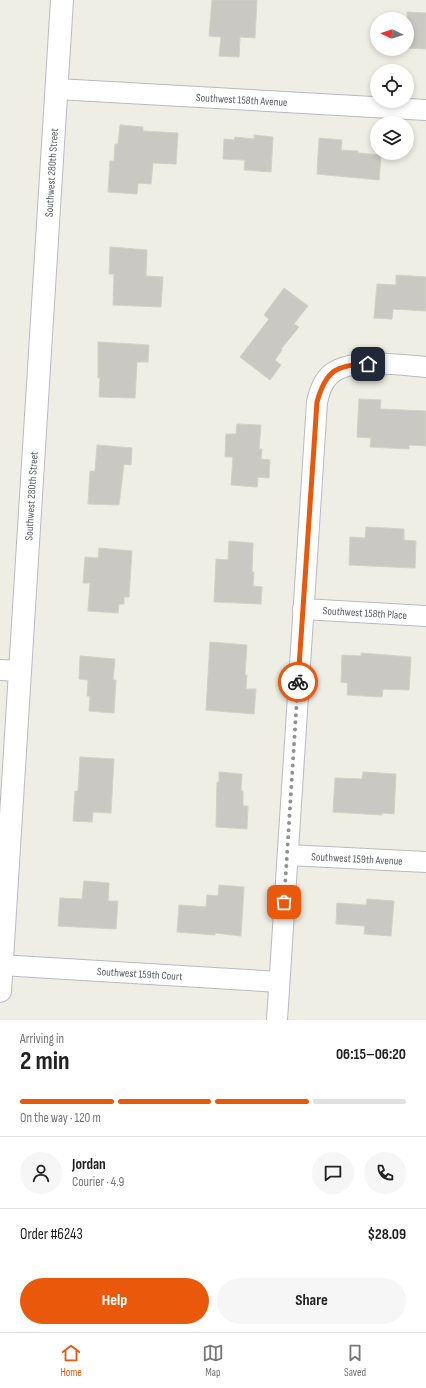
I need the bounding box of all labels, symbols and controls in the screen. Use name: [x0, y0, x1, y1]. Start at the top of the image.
north arrow: [370, 12, 414, 56]
map controls: [370, 12, 414, 160]
button: locate: [370, 64, 414, 108]
street label: Southwest 158th Avenue: [196, 90, 288, 109]
button: layers: [370, 116, 414, 160]
street label: Southwest 280th Street: [42, 127, 61, 217]
pin: [351, 347, 385, 381]
icon: home: [357, 353, 379, 375]
street label: Southwest 280th Street: [22, 451, 40, 541]
street label: Southwest 158th Place: [322, 604, 407, 621]
courier: [278, 662, 318, 702]
icon: bike: [287, 671, 309, 693]
street label: Southwest 159th Avenue: [311, 850, 403, 867]
pin: [267, 885, 301, 919]
icon: bag: [273, 891, 295, 913]
street label: Southwest 159th Court: [97, 964, 184, 983]
text: Arriving in: [20, 1031, 64, 1047]
text: 06:15–06:20: [336, 1045, 406, 1064]
text: 2 min: [20, 1046, 70, 1077]
text: On the way · 120 m: [20, 1110, 101, 1126]
button: person: [20, 1152, 62, 1194]
button: chat: [312, 1152, 354, 1194]
button: phone: [364, 1152, 406, 1194]
text: Jordan: [72, 1155, 106, 1174]
text: Courier · 4.9: [72, 1174, 124, 1190]
text: Order #6243: [20, 1225, 83, 1244]
text: $28.09: [367, 1225, 406, 1244]
button: Help: [20, 1278, 209, 1324]
button: Share: [217, 1278, 406, 1324]
tab: Home: [60, 1342, 82, 1379]
tab: Map: [202, 1342, 224, 1379]
tab: Saved: [344, 1342, 366, 1379]

